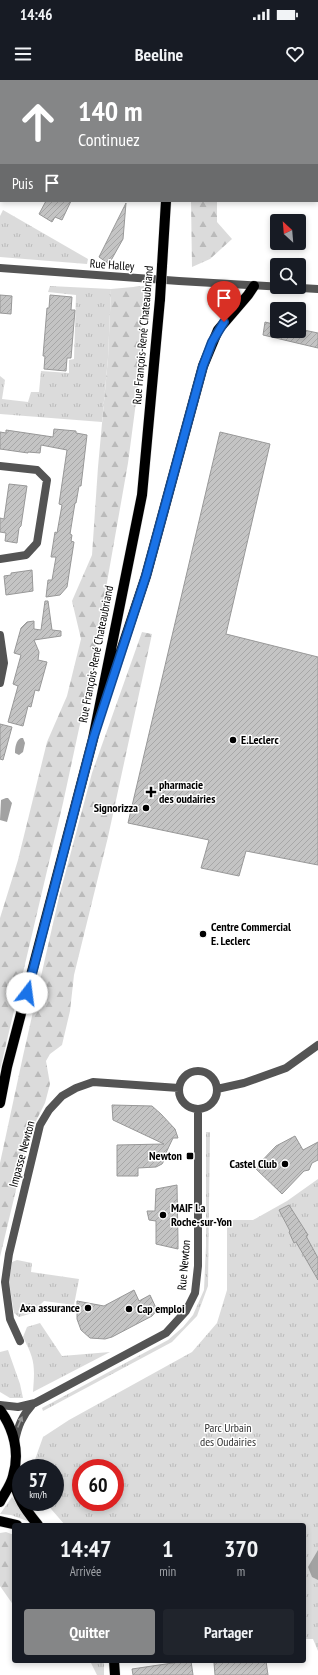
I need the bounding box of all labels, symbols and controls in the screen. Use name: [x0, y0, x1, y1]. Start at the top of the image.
text: 14:46: [20, 5, 52, 24]
icon: menu: [12, 43, 34, 65]
text: Beeline: [135, 43, 183, 66]
icon: heart: [284, 43, 306, 65]
text: 140 m: [78, 92, 142, 129]
icon: ahead: [12, 96, 64, 148]
text: Continuez: [78, 128, 140, 151]
icon: arrive: [41, 172, 63, 194]
text: Puis: [12, 174, 33, 193]
north arrow: [270, 214, 306, 250]
map controls: [270, 214, 306, 338]
street label: Rue Halley: [89, 255, 135, 274]
button: search: [270, 258, 306, 294]
street label: Rue François-René Chateaubriand: [129, 265, 156, 405]
pin: [207, 281, 241, 322]
icon: arrive: [213, 287, 235, 309]
button: layers: [270, 302, 306, 338]
street label: Rue François-René Chateaubriand: [75, 584, 116, 724]
place label: E.Leclerc: [241, 732, 279, 747]
marker: E.Leclerc: [228, 735, 238, 745]
place label: pharmacie des oudairies: [159, 777, 215, 806]
marker: pharmacie des oudairies: [146, 787, 156, 797]
place label: Signorizza: [94, 800, 138, 815]
marker: Signorizza: [141, 803, 151, 813]
place label: Centre Commercial E. Leclerc: [211, 919, 291, 948]
marker: Centre Commercial E. Leclerc: [198, 929, 208, 939]
position arrow: [6, 972, 48, 1014]
street label: Impasse Newton: [5, 1119, 38, 1189]
place label: Newton: [149, 1148, 182, 1163]
marker: Newton: [185, 1151, 195, 1161]
place label: Castel Club: [230, 1156, 278, 1171]
marker: Castel Club: [280, 1159, 290, 1169]
place label: MAIF La Roche-sur-Yon: [171, 1200, 232, 1229]
marker: MAIF La Roche-sur-Yon: [158, 1210, 168, 1220]
street label: Rue Newton: [174, 1239, 193, 1291]
place label: Axa assurance: [19, 1300, 80, 1315]
place label: Cap emploi: [137, 1301, 185, 1316]
marker: Axa assurance: [83, 1303, 93, 1313]
marker: Cap emploi: [124, 1304, 134, 1314]
one-way arrow: [18, 1415, 24, 1427]
park label: Parc Urbain des Oudairies: [200, 1420, 256, 1449]
speed limit sign: 60: [72, 1459, 124, 1511]
text: 57: [28, 1467, 48, 1493]
text: km/h: [29, 1488, 47, 1501]
text: 14:47: [60, 1533, 112, 1564]
text: 1: [162, 1533, 173, 1564]
text: 370: [224, 1533, 258, 1564]
text: Arrivée: [70, 1563, 102, 1580]
text: min: [159, 1563, 176, 1580]
text: m: [237, 1563, 245, 1580]
button: Quitter: [24, 1609, 155, 1655]
button: Partager: [163, 1609, 294, 1655]

